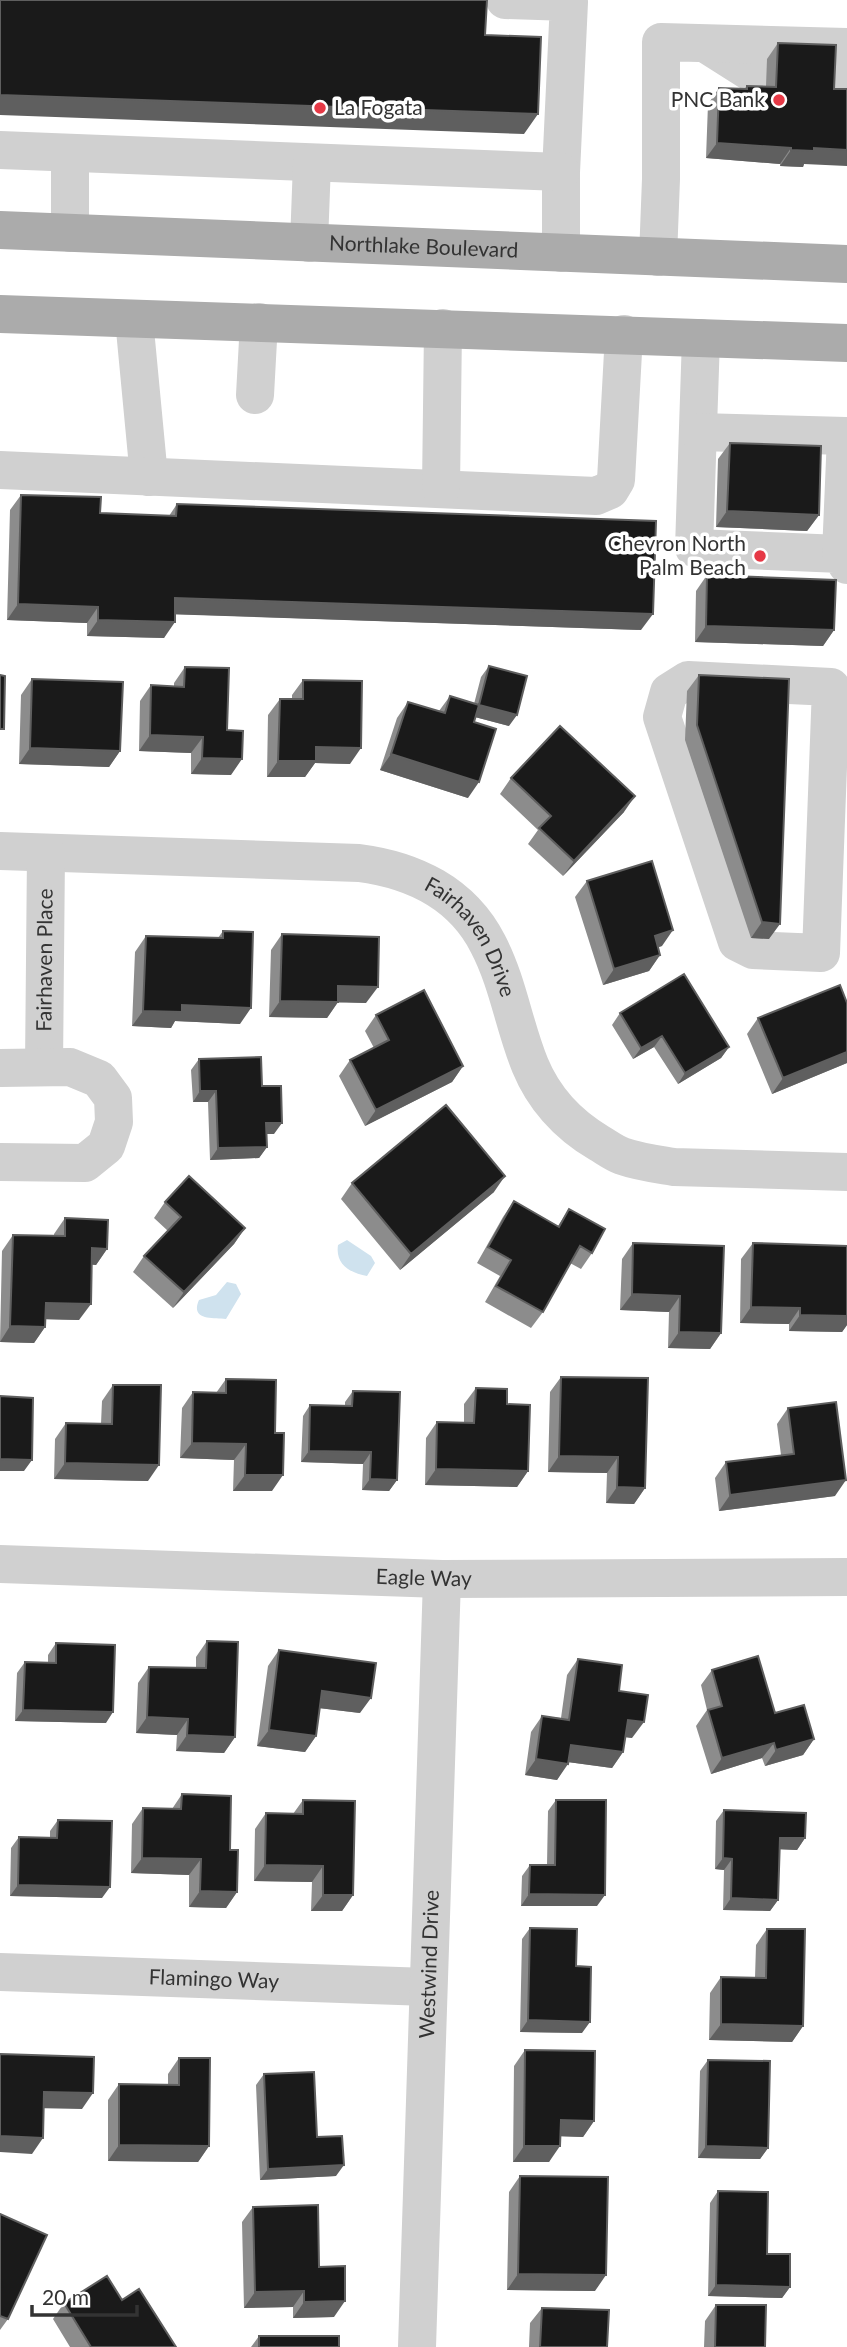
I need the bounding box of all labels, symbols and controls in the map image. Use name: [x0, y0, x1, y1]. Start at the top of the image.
place label: PNC Bank: [671, 86, 765, 111]
marker: PNC Bank: [771, 92, 787, 108]
place label: La Fogata: [334, 94, 423, 119]
marker: La Fogata: [312, 100, 328, 116]
street label: Northlake Boulevard: [329, 229, 519, 262]
place label: Chevron North Palm Beach: [608, 530, 746, 579]
marker: Chevron North Palm Beach: [752, 548, 768, 564]
street label: Fairhaven Drive: [421, 871, 522, 1000]
street label: Fairhaven Place: [30, 888, 57, 1032]
street label: Eagle Way: [375, 1563, 472, 1590]
street label: Westwind Drive: [413, 1889, 443, 2039]
street label: Flamingo Way: [148, 1963, 280, 1993]
scale bar: [32, 2274, 136, 2318]
text: 20 m: [42, 2284, 89, 2309]

